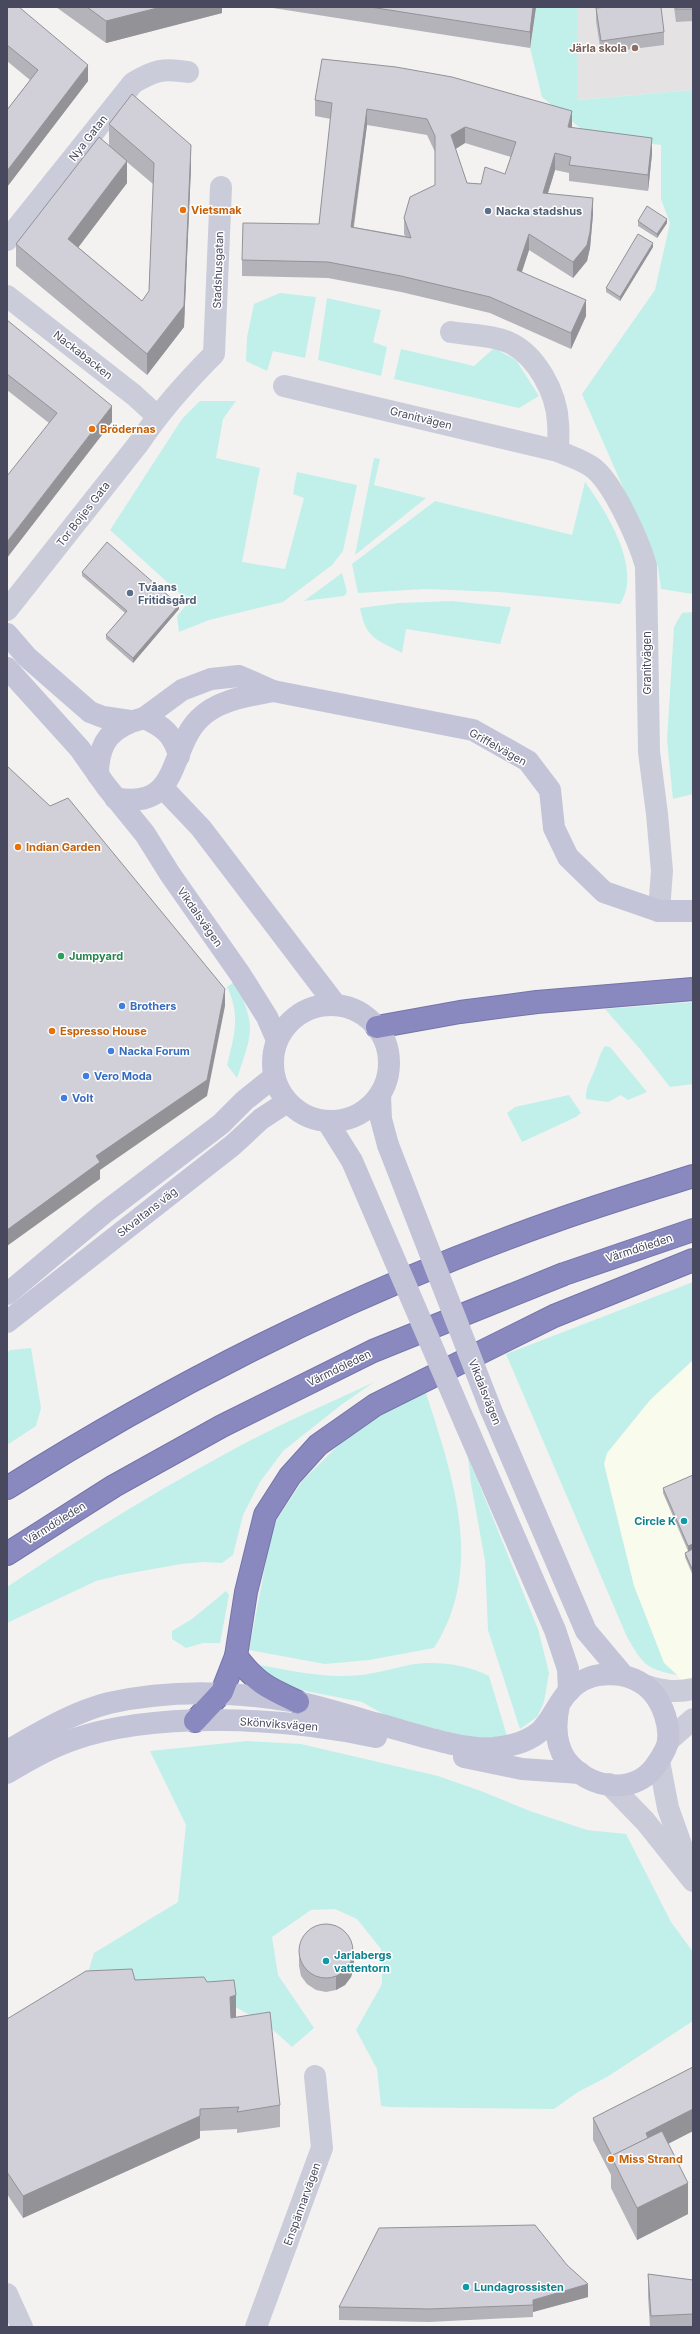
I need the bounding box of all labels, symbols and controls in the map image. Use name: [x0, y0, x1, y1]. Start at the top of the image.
place label: Järla skola: [569, 41, 627, 55]
marker: Järla skola: [630, 43, 640, 53]
street label: Nya Gatan: [66, 112, 110, 164]
place label: Vietsmak: [191, 203, 242, 217]
place label: Nacka stadshus: [496, 204, 582, 218]
marker: Vietsmak: [178, 205, 188, 215]
marker: Nacka stadshus: [483, 206, 493, 216]
street label: Stadshusgatan: [210, 231, 226, 309]
street label: Nackabacken: [51, 328, 115, 382]
street label: Granitvägen: [389, 404, 453, 432]
place label: Brödernas: [100, 422, 156, 436]
marker: Brödernas: [87, 424, 97, 434]
street label: Tor Boijes Gata: [53, 479, 113, 549]
place label: Tvåans Fritidsgård: [138, 580, 196, 607]
marker: Tvåans Fritidsgård: [125, 588, 135, 598]
street label: Granitvägen: [640, 631, 654, 695]
street label: Griffelvägen: [467, 725, 529, 769]
place label: Indian Garden: [26, 840, 101, 854]
marker: Indian Garden: [13, 842, 23, 852]
street label: Vikdalsvägen: [174, 885, 226, 949]
place label: Jumpyard: [69, 949, 123, 963]
marker: Jumpyard: [56, 951, 66, 961]
place label: Brothers: [130, 999, 176, 1013]
marker: Brothers: [117, 1001, 127, 1011]
place label: Espresso House: [60, 1024, 147, 1038]
marker: Espresso House: [47, 1026, 57, 1036]
place label: Nacka Forum: [119, 1044, 190, 1058]
marker: Nacka Forum: [106, 1046, 116, 1056]
place label: Vero Moda: [94, 1069, 152, 1083]
marker: Vero Moda: [81, 1071, 91, 1081]
place label: Volt: [72, 1091, 93, 1105]
marker: Volt: [59, 1093, 69, 1103]
street label: Skvaltans väg: [114, 1184, 180, 1240]
street label: Värmdöleden: [604, 1231, 674, 1265]
street label: Värmdöleden: [305, 1347, 373, 1389]
street label: Vikdalsvägen: [466, 1357, 504, 1427]
street label: Värmdöleden: [22, 1499, 88, 1547]
place label: Circle K: [634, 1514, 676, 1528]
marker: Circle K: [679, 1516, 689, 1526]
street label: Skönviksvägen: [239, 1714, 319, 1734]
place label: Jarlabergs vattentorn: [334, 1948, 392, 1975]
marker: Jarlabergs vattentorn: [321, 1956, 331, 1966]
place label: Miss Strand: [619, 2152, 683, 2166]
marker: Miss Strand: [606, 2154, 616, 2164]
street label: Enspännarvägen: [280, 2161, 324, 2247]
place label: Lundagrossisten: [474, 2280, 564, 2294]
marker: Lundagrossisten: [461, 2282, 471, 2292]

